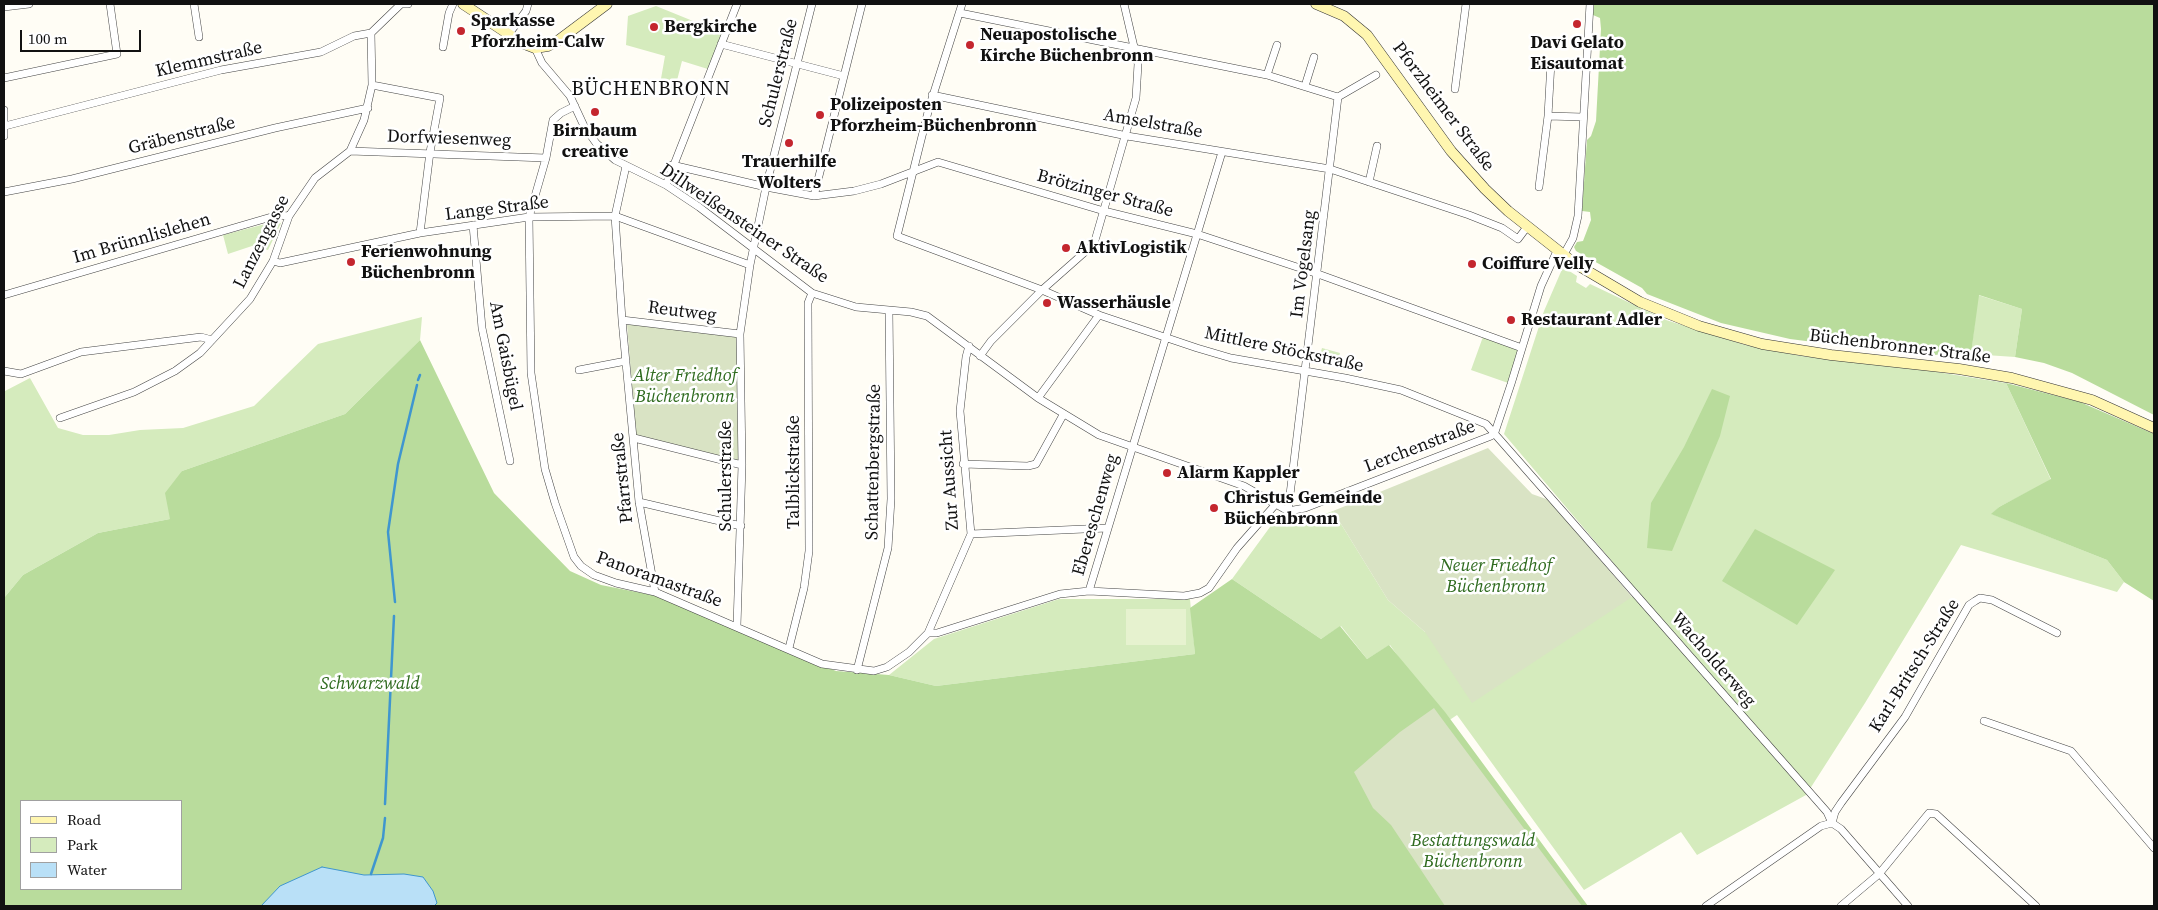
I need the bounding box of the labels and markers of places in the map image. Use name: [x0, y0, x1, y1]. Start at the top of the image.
place label: Sparkasse Pforzheim-Calw: [471, 10, 605, 52]
place label: Bergkirche: [664, 16, 757, 38]
marker: Davi Gelato Eisautomat: [1571, 18, 1583, 30]
marker: Bergkirche: [648, 21, 660, 33]
place label: Neuapostolische Kirche Büchenbronn: [980, 24, 1154, 66]
marker: Sparkasse Pforzheim-Calw: [455, 25, 467, 37]
place label: Davi Gelato Eisautomat: [1530, 32, 1624, 74]
marker: Neuapostolische Kirche Büchenbronn: [964, 39, 976, 51]
place label: Polizeiposten Pforzheim-Büchenbronn: [830, 94, 1037, 136]
marker: Birnbaum creative: [589, 106, 601, 118]
marker: Polizeiposten Pforzheim-Büchenbronn: [814, 109, 826, 121]
place label: Birnbaum creative: [553, 120, 637, 162]
marker: Trauerhilfe Wolters: [783, 137, 795, 149]
place label: Trauerhilfe Wolters: [742, 151, 836, 193]
place label: AktivLogistik: [1076, 237, 1187, 259]
place label: Ferienwohnung Büchenbronn: [361, 241, 492, 284]
marker: AktivLogistik: [1060, 242, 1072, 254]
place label: Coiffure Velly: [1482, 253, 1594, 275]
marker: Ferienwohnung Büchenbronn: [345, 256, 357, 268]
marker: Coiffure Velly: [1466, 258, 1478, 270]
place label: Wasserhäusle: [1057, 292, 1171, 314]
marker: Wasserhäusle: [1041, 297, 1053, 309]
place label: Restaurant Adler: [1521, 309, 1662, 331]
marker: Restaurant Adler: [1505, 314, 1517, 326]
place label: Alarm Kappler: [1177, 462, 1300, 484]
marker: Alarm Kappler: [1161, 467, 1173, 479]
place label: Christus Gemeinde Büchenbronn: [1224, 487, 1382, 530]
marker: Christus Gemeinde Büchenbronn: [1208, 502, 1220, 514]

